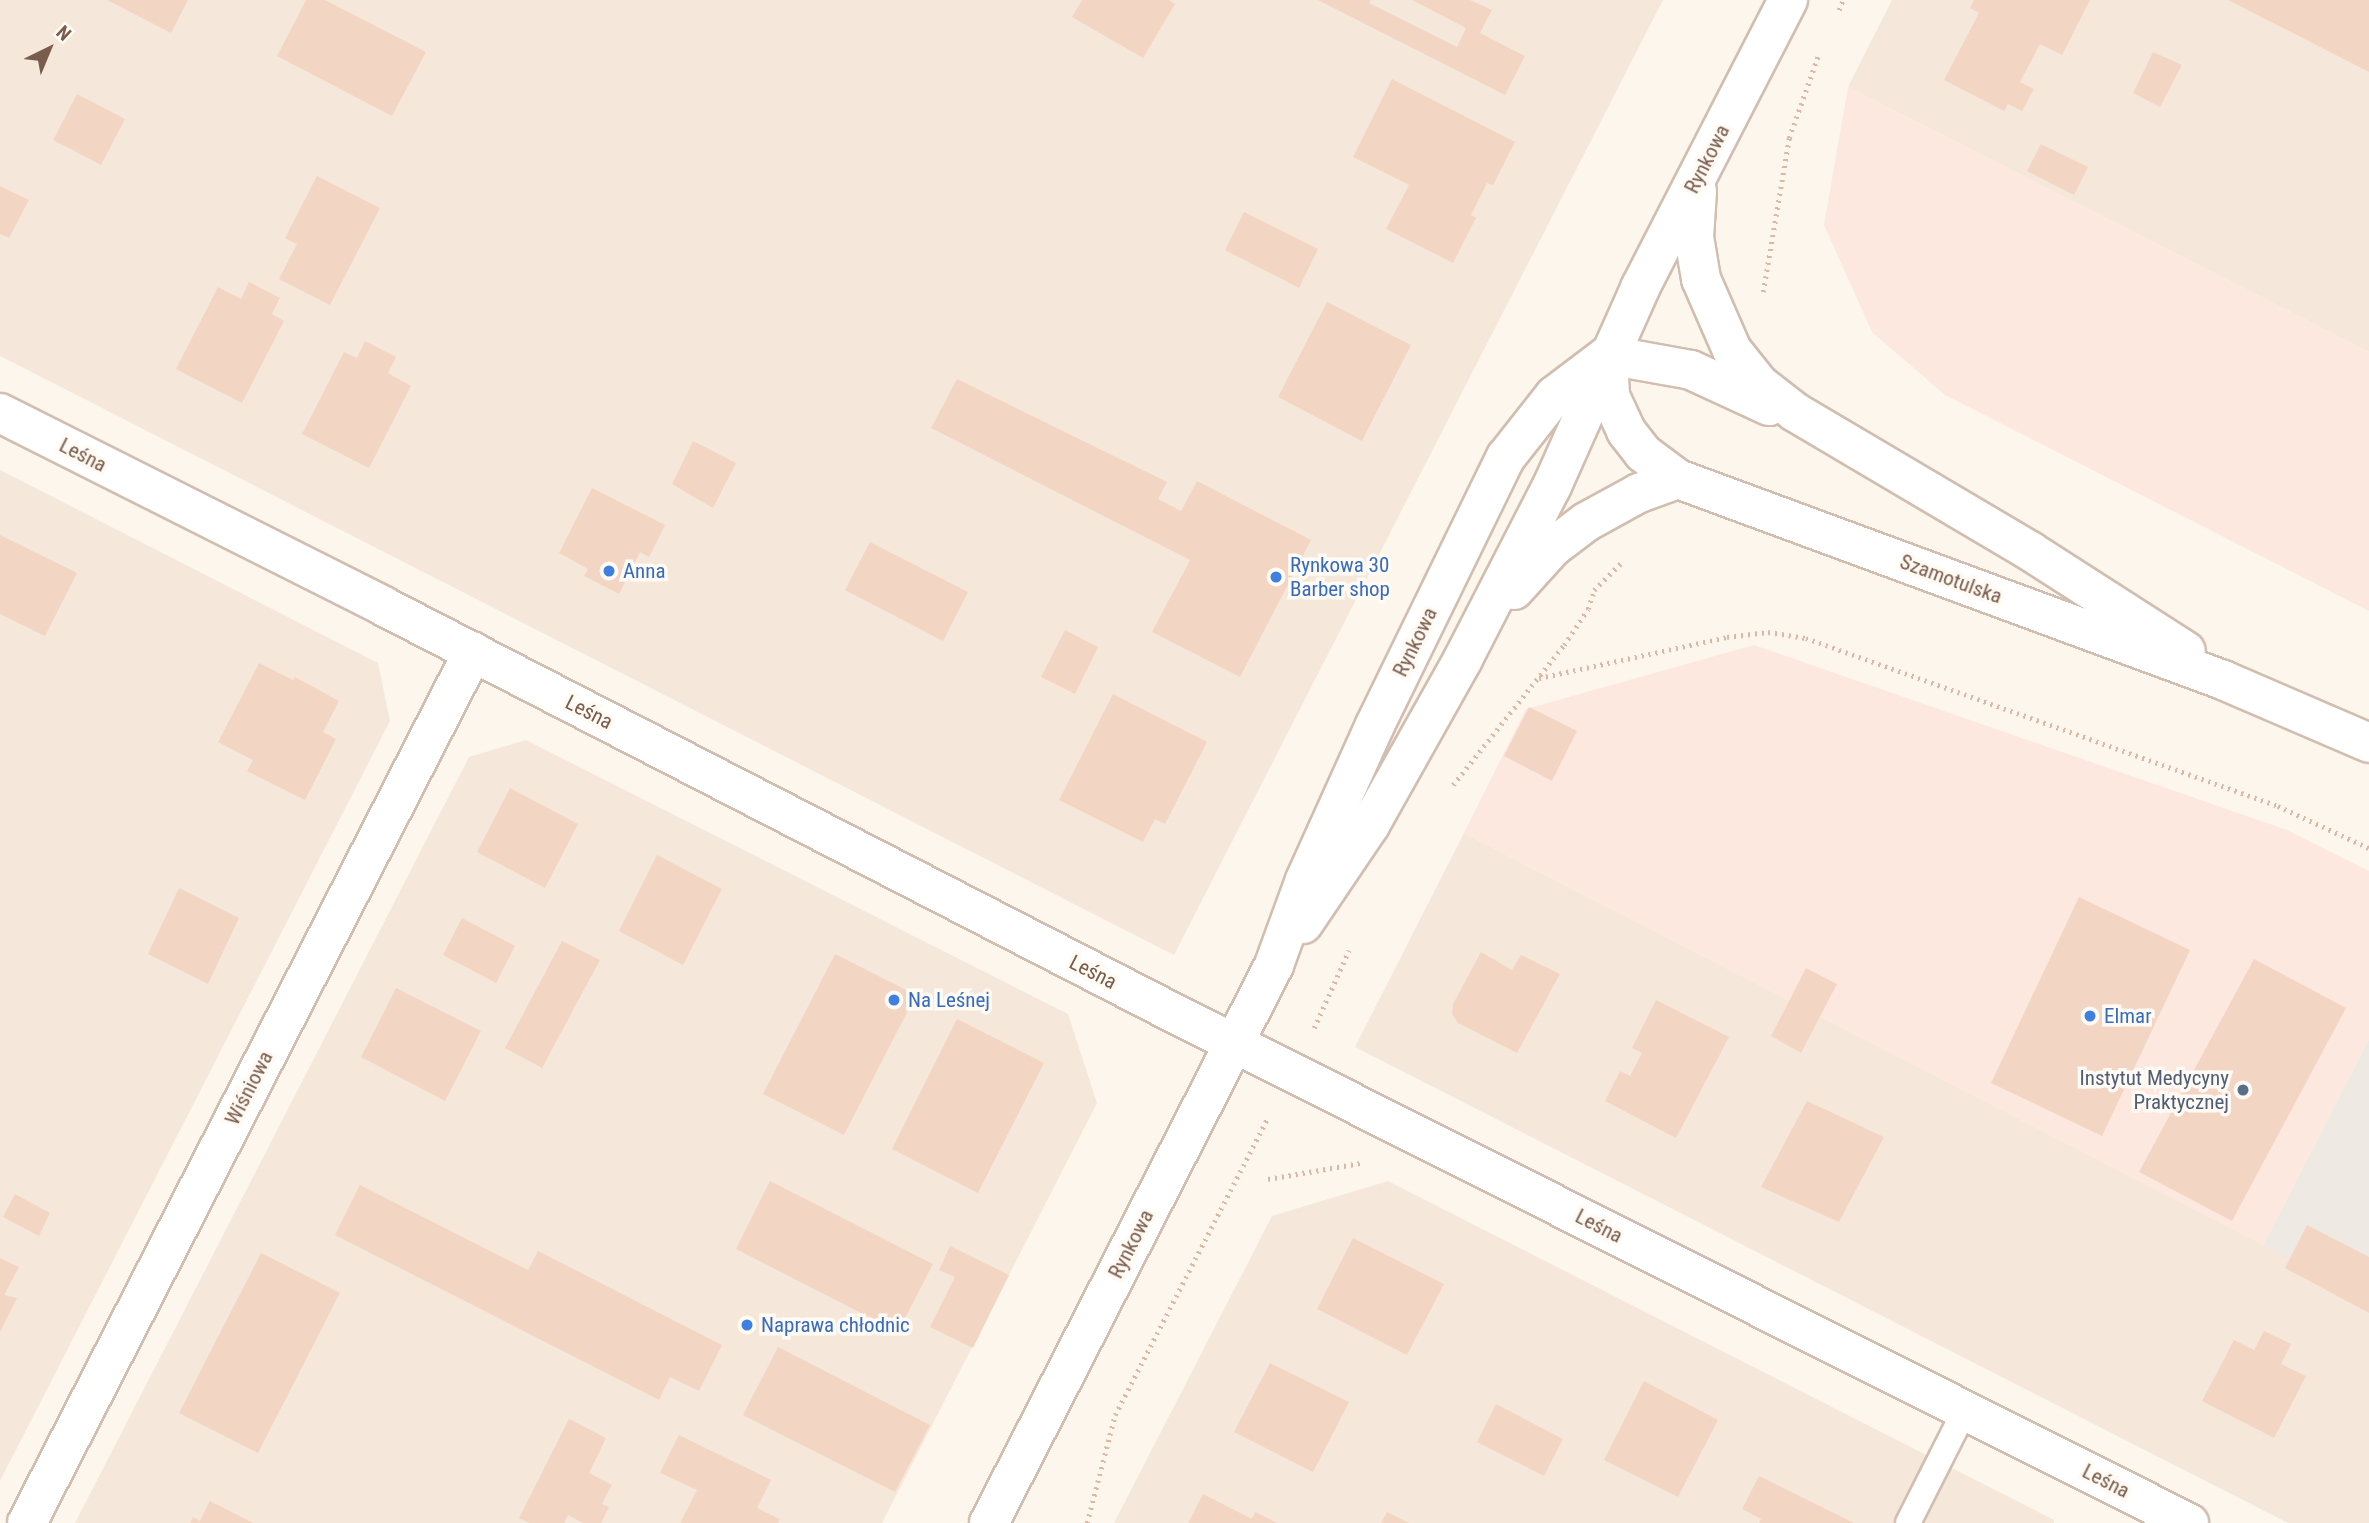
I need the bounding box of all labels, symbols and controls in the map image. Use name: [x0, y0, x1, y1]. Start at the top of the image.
north arrow: [14, 14, 84, 84]
text: N: [52, 21, 76, 46]
street label: Rynkowa: [1679, 120, 1735, 198]
street label: Leśna: [55, 433, 111, 477]
street label: Szamotulska: [1897, 549, 2005, 609]
place label: Rynkowa 30 Barber shop: [1290, 552, 1390, 602]
place label: Anna: [623, 558, 666, 584]
marker: Anna: [601, 563, 617, 579]
marker: Rynkowa 30 Barber shop: [1268, 569, 1284, 585]
street label: Rynkowa: [1388, 603, 1442, 681]
street label: Leśna: [561, 690, 617, 734]
street label: Leśna: [1065, 950, 1121, 994]
place label: Na Leśnej: [908, 987, 990, 1013]
marker: Na Leśnej: [886, 992, 902, 1008]
place label: Elmar: [2104, 1003, 2152, 1029]
marker: Elmar: [2082, 1008, 2098, 1024]
street label: Wiśniowa: [220, 1047, 278, 1129]
place label: Instytut Medycyny Praktycznej: [2080, 1065, 2229, 1115]
marker: Instytut Medycyny Praktycznej: [2235, 1082, 2251, 1098]
street label: Leśna: [1571, 1204, 1627, 1248]
street label: Rynkowa: [1103, 1205, 1159, 1283]
place label: Naprawa chłodnic: [761, 1312, 910, 1338]
marker: Naprawa chłodnic: [739, 1317, 755, 1333]
street label: Leśna: [2078, 1459, 2134, 1503]

